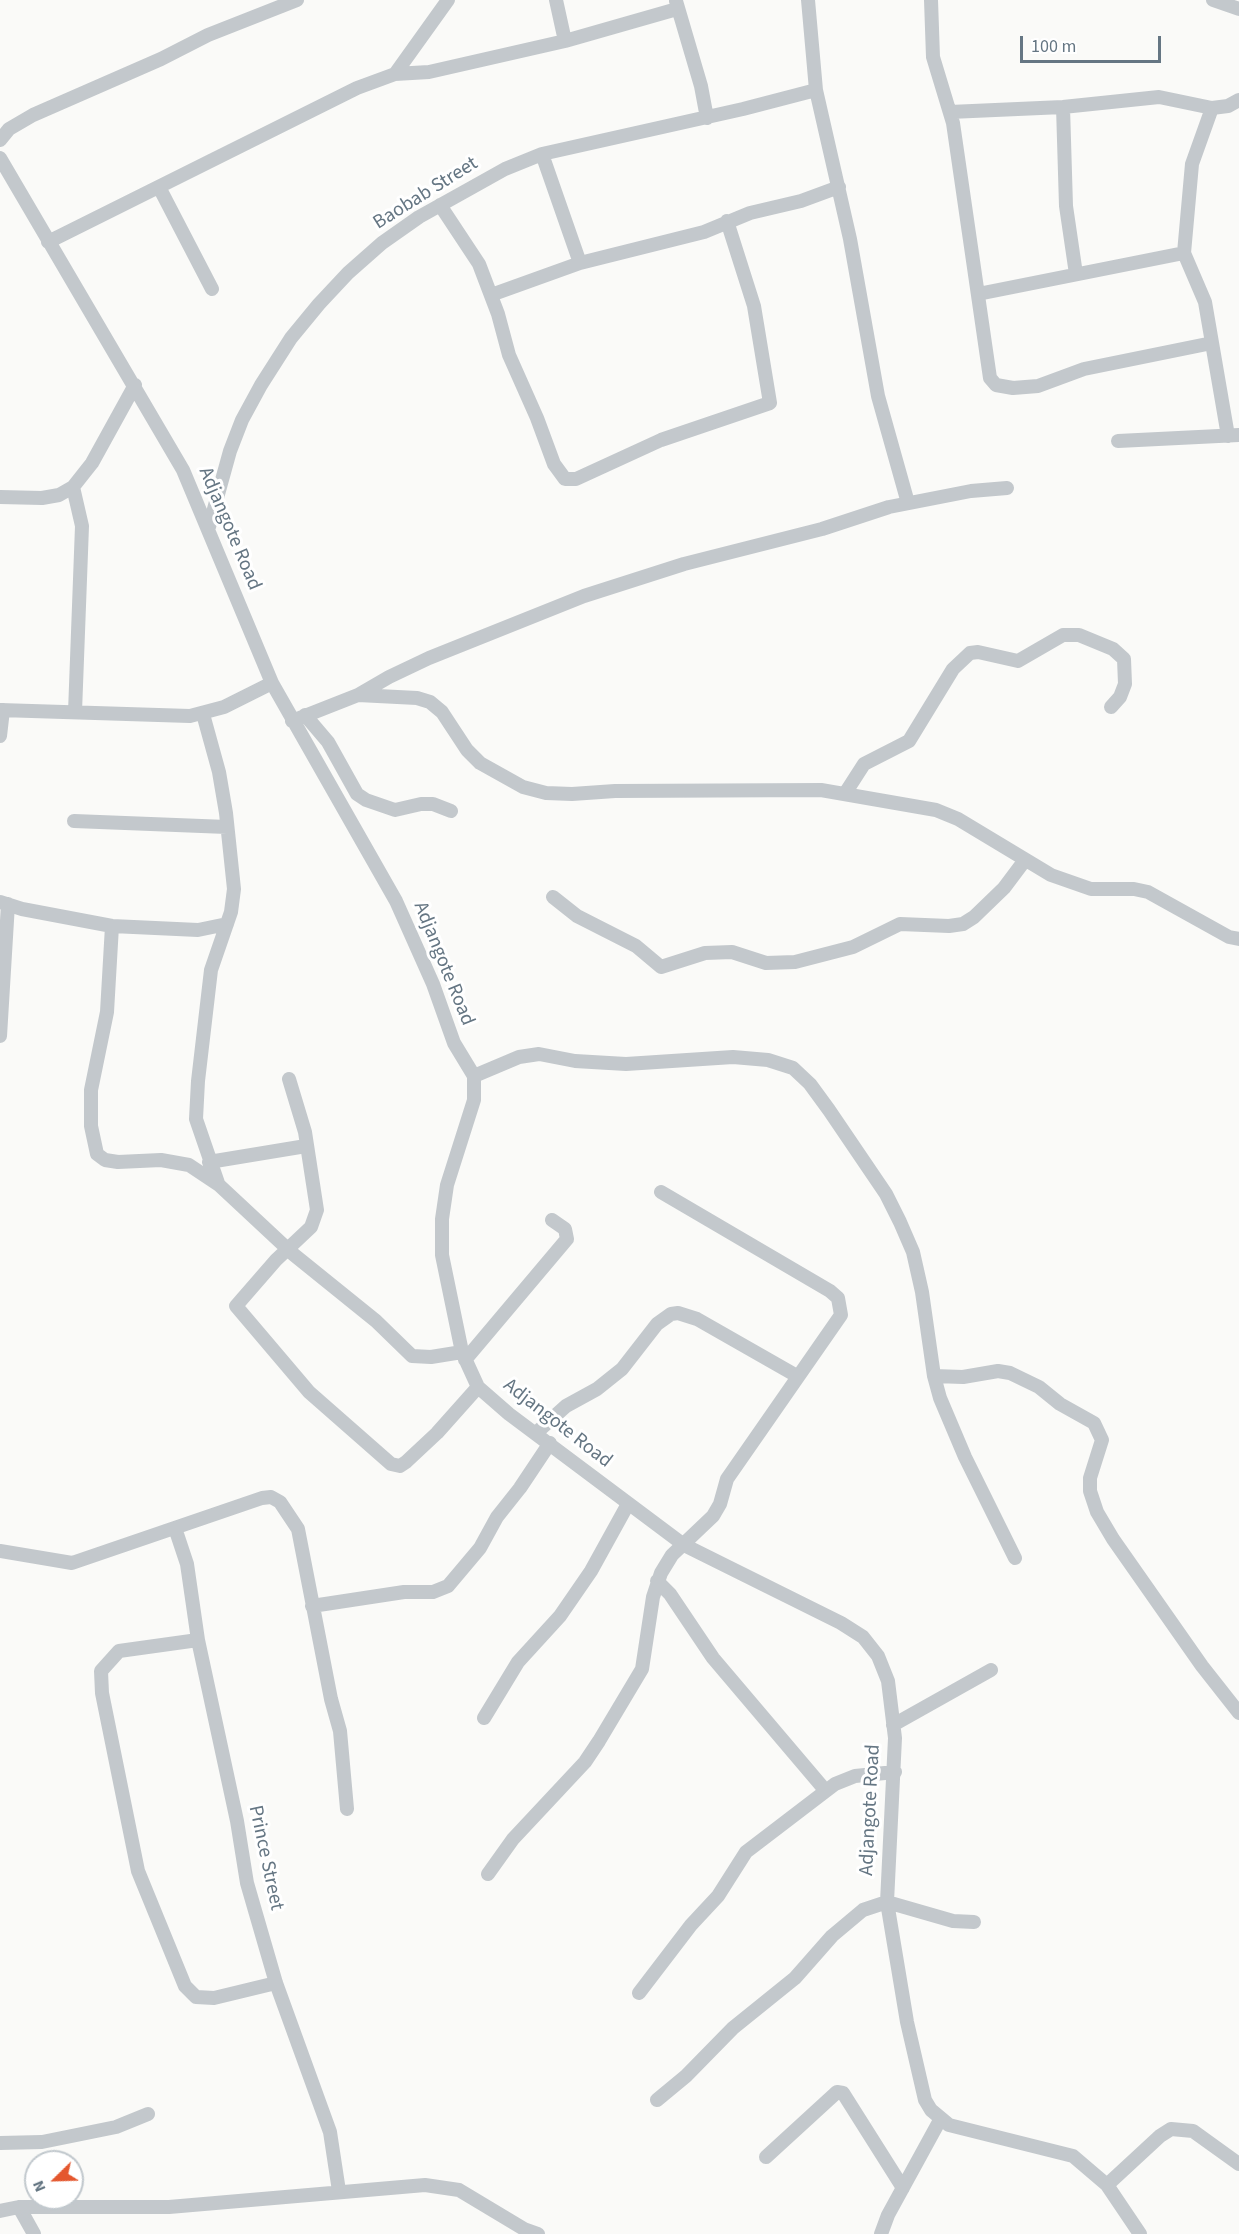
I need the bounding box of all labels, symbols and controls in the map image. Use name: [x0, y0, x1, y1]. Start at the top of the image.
scale bar: [1023, 24, 1164, 62]
text: 100 m: [1031, 34, 1076, 59]
street label: Baobab Street: [369, 152, 483, 236]
street label: Adjangote Road: [192, 464, 266, 594]
street label: Adjangote Road: [407, 899, 479, 1029]
street label: Adjangote Road: [498, 1374, 616, 1474]
street label: Adjangote Road: [856, 1744, 886, 1876]
street label: Prince Street: [242, 1803, 288, 1913]
north arrow: [24, 2150, 84, 2210]
text: N: [27, 2177, 51, 2195]

